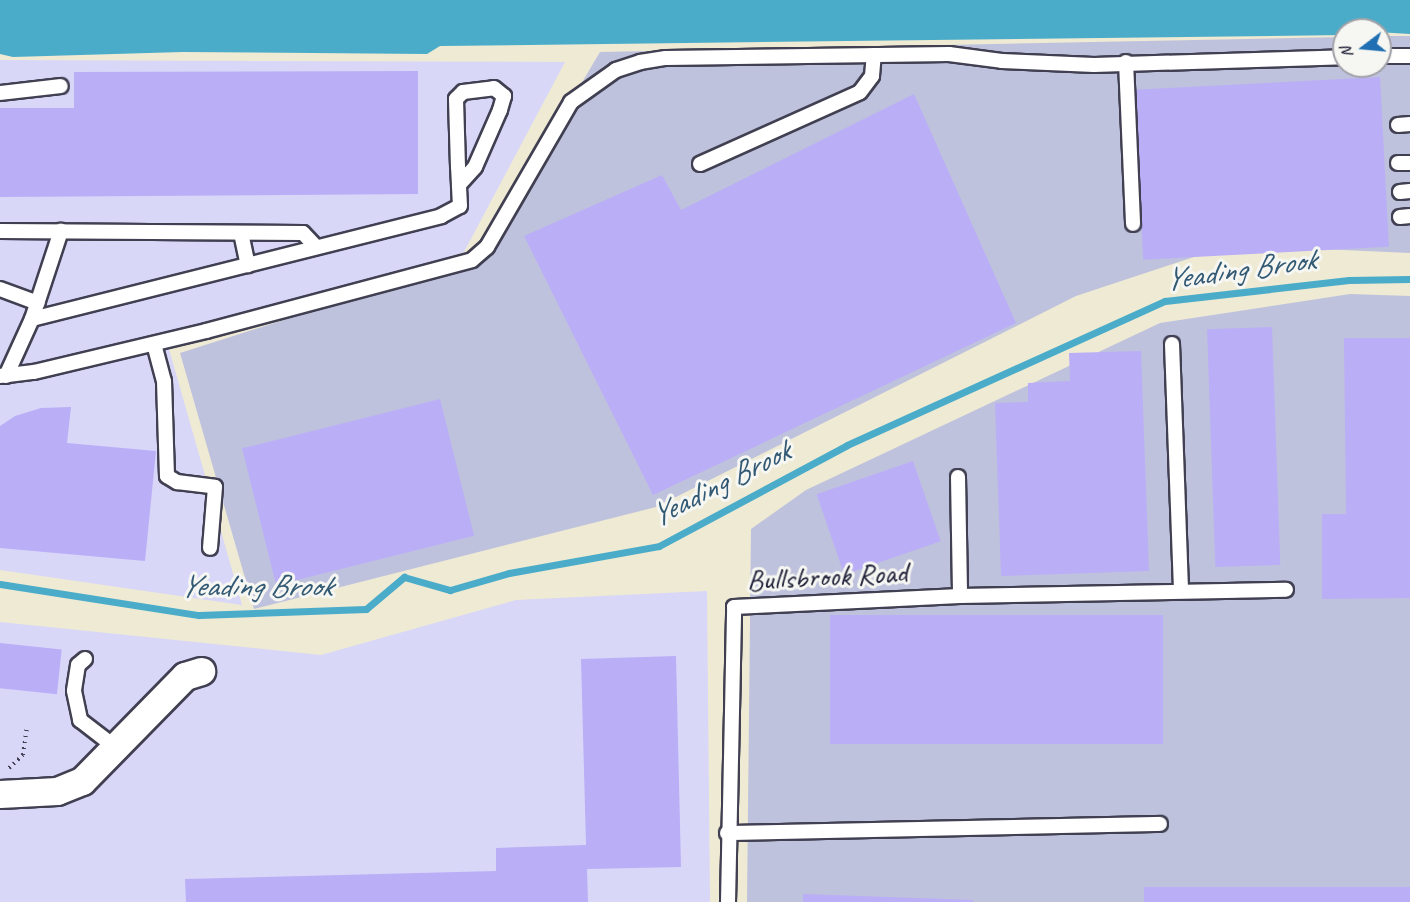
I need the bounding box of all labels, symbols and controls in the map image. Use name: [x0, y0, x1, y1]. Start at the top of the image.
north arrow: [1332, 18, 1392, 78]
text: N: [1336, 45, 1358, 60]
water label: Yeading Brook: [1162, 240, 1318, 300]
water label: Yeading Brook: [644, 432, 796, 536]
street label: Bullsbrook Road: [746, 554, 908, 598]
water label: Yeading Brook: [180, 567, 332, 605]

